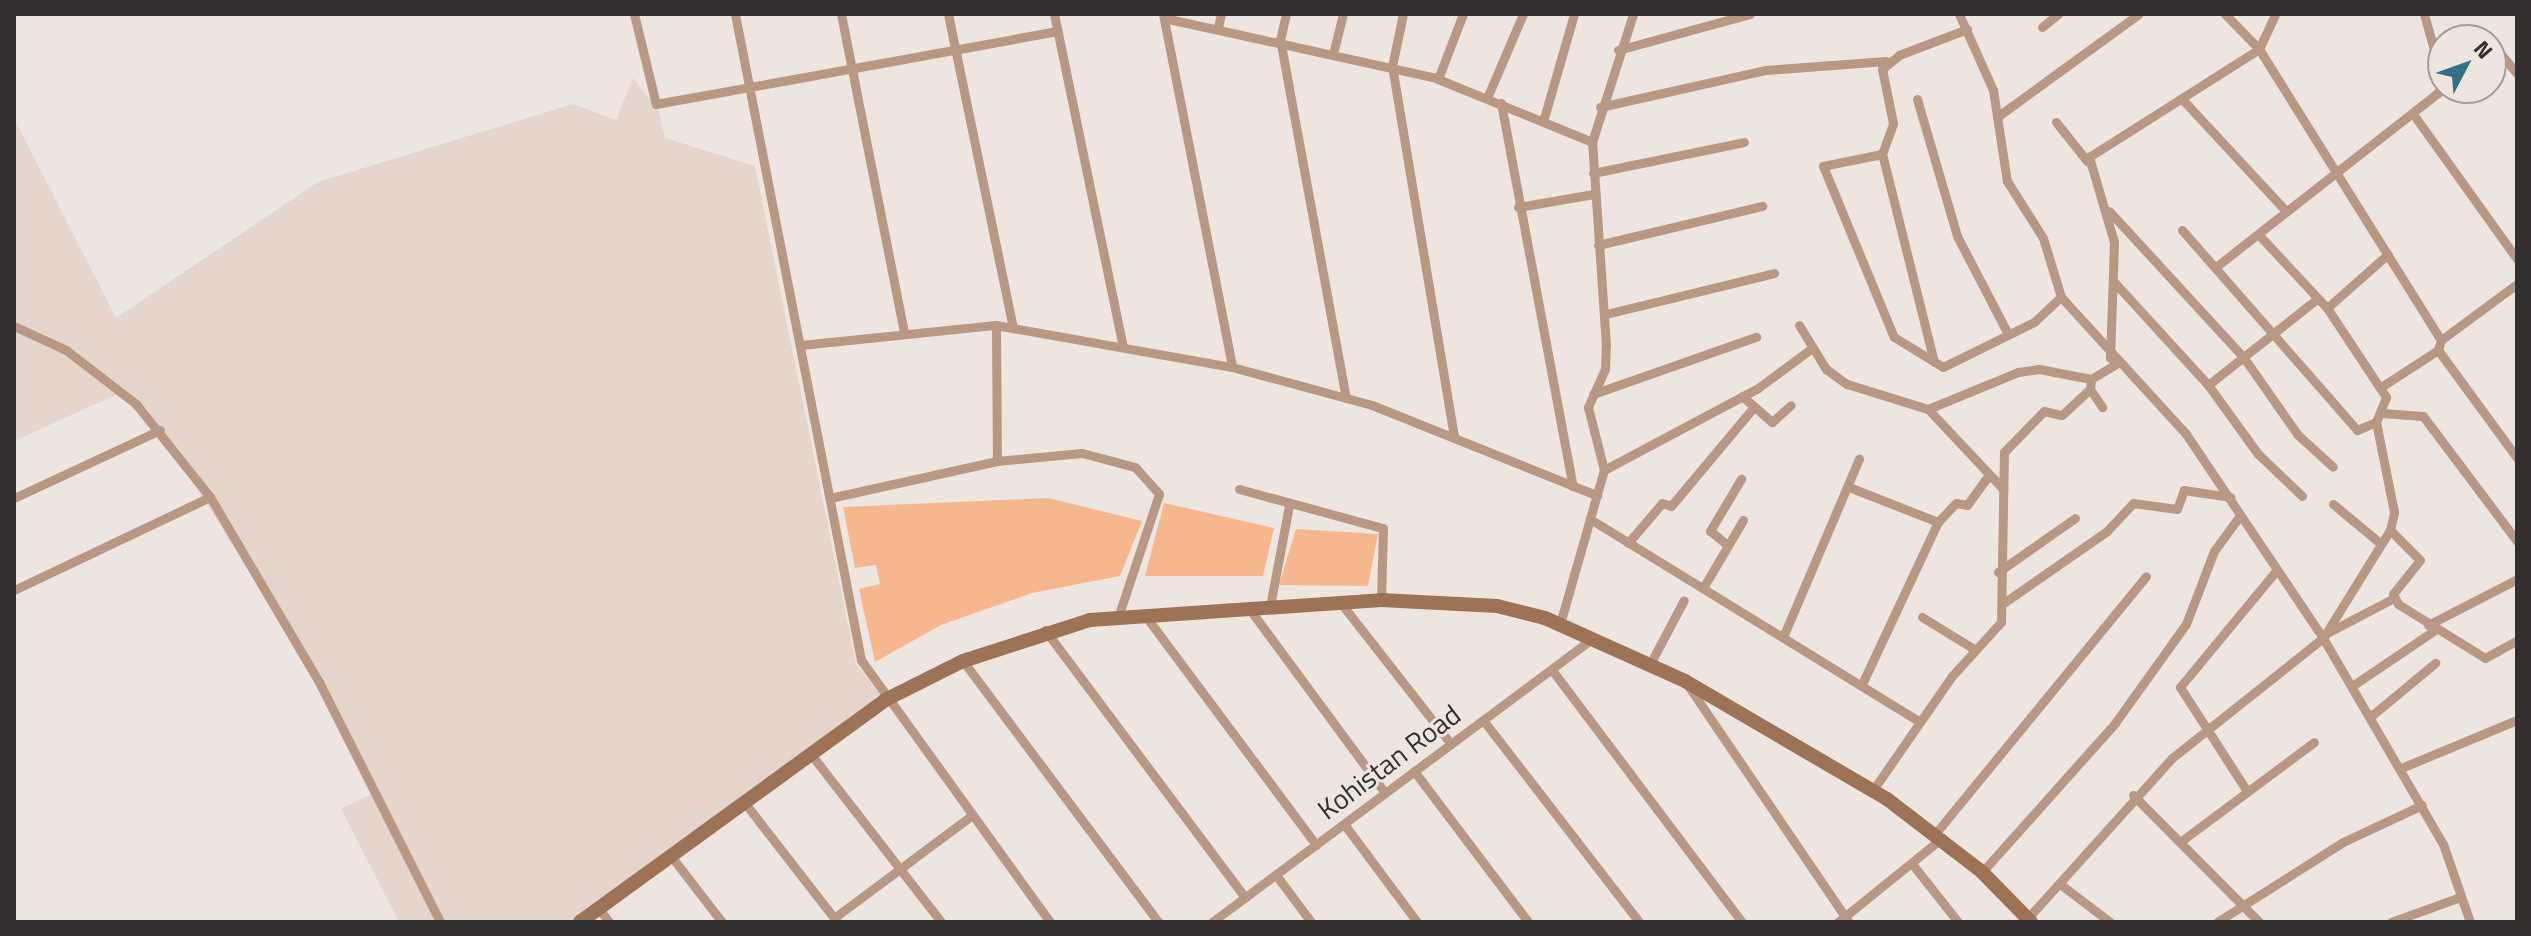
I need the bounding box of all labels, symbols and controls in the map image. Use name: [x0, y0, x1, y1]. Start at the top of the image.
north arrow: [2427, 24, 2507, 104]
text: N: [2466, 33, 2501, 66]
street label: Kohistan Road: [1311, 697, 1467, 827]

